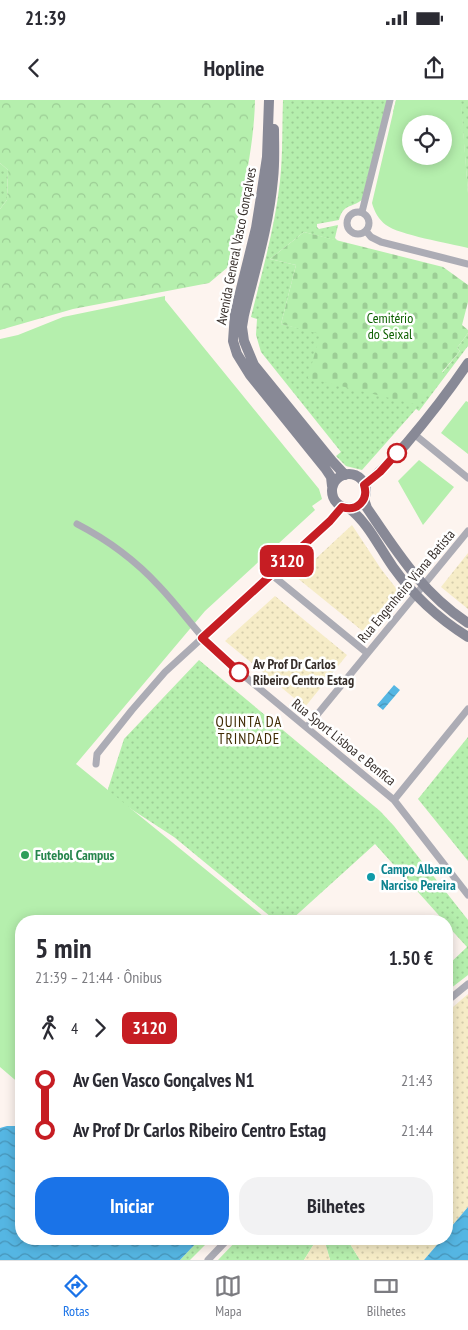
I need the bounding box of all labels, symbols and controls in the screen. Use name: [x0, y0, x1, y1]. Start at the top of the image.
text: 21:39: [25, 6, 66, 30]
icon: back: [20, 54, 48, 82]
text: Hopline: [204, 54, 264, 82]
icon: share: [420, 54, 448, 82]
map controls: [402, 115, 452, 165]
button: locate: [402, 115, 452, 165]
street label: Avenida General Vasco Gonçalves: [212, 165, 260, 326]
park label: Cemitério do Seixal: [367, 309, 413, 343]
unlabelled marker: [387, 443, 407, 463]
street label: Rua Engenheiro Viana Batista: [353, 526, 459, 646]
line badge: 3120: [252, 545, 322, 577]
text: 3120: [270, 549, 304, 572]
place label: Av Prof Dr Carlos Ribeiro Centro Estag: [252, 655, 354, 689]
marker: Av Prof Dr Carlos Ribeiro Centro Estag: [229, 662, 249, 682]
street label: Rua Sport Lisboa e Benfica: [288, 694, 400, 790]
district label: QUINTA DA TRINDADE: [216, 712, 282, 748]
place label: Futebol Campus: [35, 846, 115, 864]
marker: Futebol Campus: [19, 849, 31, 861]
place label: Campo Albano Narciso Pereira: [381, 860, 456, 894]
marker: Campo Albano Narciso Pereira: [365, 871, 377, 883]
text: 5 min: [35, 929, 92, 966]
text: 1.50 €: [389, 946, 433, 970]
text: 21:39 – 21:44 · Ônibus: [35, 967, 162, 987]
icon: walk: [35, 1014, 63, 1042]
icon: forward: [86, 1014, 114, 1042]
text: 3120: [132, 1016, 167, 1039]
text: 4: [71, 1018, 78, 1038]
text: Av Gen Vasco Gonçalves N1: [73, 1068, 255, 1092]
text: 21:43: [401, 1070, 433, 1090]
text: Av Prof Dr Carlos Ribeiro Centro Estag: [73, 1118, 326, 1142]
text: 21:44: [401, 1120, 433, 1140]
button: Iniciar: [35, 1177, 229, 1235]
button: Bilhetes: [239, 1177, 433, 1235]
tab: Rotas: [62, 1272, 90, 1320]
tab: Mapa: [214, 1272, 242, 1320]
tab: Bilhetes: [367, 1272, 406, 1320]

